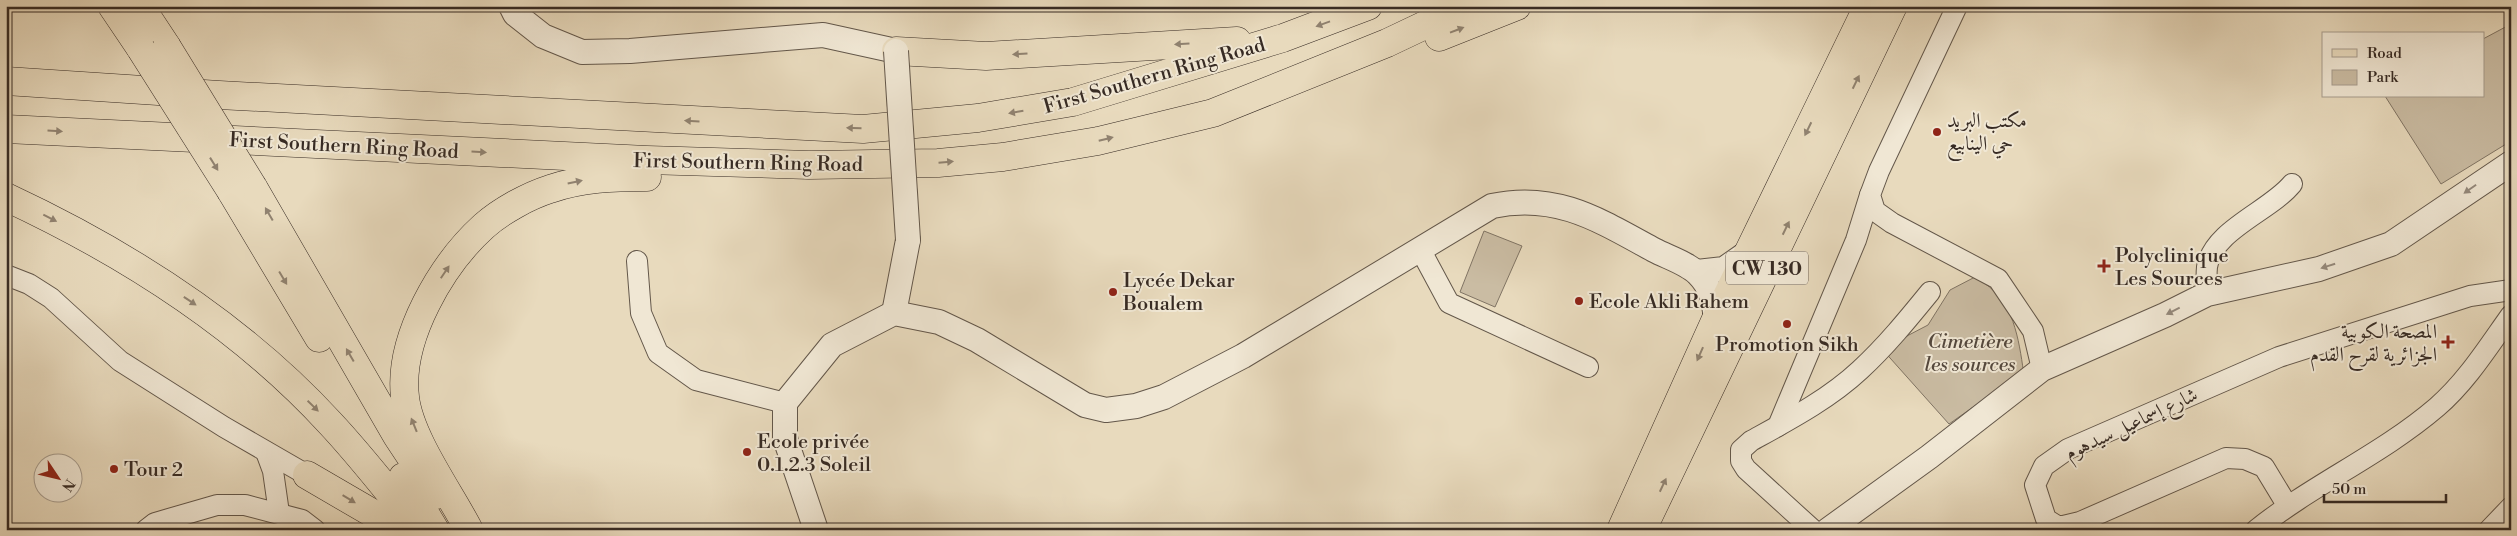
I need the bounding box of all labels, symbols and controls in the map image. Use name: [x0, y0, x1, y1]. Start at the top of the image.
one-way arrow: [1315, 20, 1330, 28]
one-way arrow: [1450, 25, 1465, 33]
legend: [2322, 32, 2484, 98]
street label: First Southern Ring Road: [1040, 33, 1269, 120]
one-way arrow: [1174, 41, 1190, 49]
text: Road: [2367, 44, 2402, 63]
one-way arrow: [1012, 51, 1028, 59]
text: Park: [2367, 68, 2399, 87]
one-way arrow: [1852, 75, 1860, 89]
one-way arrow: [1007, 108, 1023, 116]
place label: مكتب البريد حي الينابيع: [1947, 109, 2027, 161]
one-way arrow: [683, 117, 699, 125]
one-way arrow: [1804, 121, 1812, 136]
one-way arrow: [846, 124, 862, 132]
marker: مكتب البريد حي الينابيع: [1931, 126, 1943, 138]
one-way arrow: [47, 128, 63, 136]
street label: First Southern Ring Road: [228, 128, 460, 165]
one-way arrow: [1099, 135, 1114, 143]
one-way arrow: [472, 148, 488, 156]
street label: First Southern Ring Road: [633, 149, 864, 178]
one-way arrow: [209, 158, 218, 171]
one-way arrow: [938, 158, 954, 166]
one-way arrow: [568, 178, 583, 186]
one-way arrow: [2463, 184, 2477, 194]
one-way arrow: [265, 206, 273, 221]
one-way arrow: [43, 214, 58, 222]
one-way arrow: [1782, 221, 1790, 235]
place label: Polyclinique Les Sources: [2115, 244, 2229, 292]
road number: CW 130: [1726, 252, 1808, 284]
marker: Polyclinique Les Sources: [2097, 259, 2111, 273]
one-way arrow: [2321, 262, 2336, 270]
one-way arrow: [440, 266, 450, 279]
place label: Lycée Dekar Boualem: [1122, 269, 1235, 317]
one-way arrow: [278, 271, 287, 284]
marker: Lycée Dekar Boualem: [1107, 286, 1119, 298]
place label: Ecole Akli Rahem: [1589, 290, 1750, 315]
marker: Ecole Akli Rahem: [1573, 295, 1585, 307]
one-way arrow: [183, 296, 197, 306]
one-way arrow: [2166, 307, 2180, 315]
marker: Promotion Sikh: [1781, 318, 1793, 330]
place label: المصحة الكوبية الجزائرية لقرح القدم: [2310, 320, 2437, 372]
park label: Cimetière les sources: [1925, 330, 2016, 378]
place label: Promotion Sikh: [1715, 333, 1859, 358]
marker: المصحة الكوبية الجزائرية لقرح القدم: [2441, 335, 2455, 349]
one-way arrow: [346, 347, 354, 362]
one-way arrow: [1696, 347, 1704, 361]
street label: شارع إسماعيل سيدهوم: [2061, 383, 2204, 470]
one-way arrow: [307, 400, 319, 412]
one-way arrow: [409, 418, 417, 432]
place label: Ecole privée 0.1.2.3 Soleil: [757, 430, 871, 478]
marker: Ecole privée 0.1.2.3 Soleil: [741, 446, 753, 458]
north arrow: [32, 454, 82, 504]
place label: Tour 2: [124, 458, 183, 483]
marker: Tour 2: [108, 463, 120, 475]
scale bar: [2324, 471, 2447, 503]
text: N: [57, 475, 78, 495]
one-way arrow: [1658, 478, 1667, 493]
text: 50 m: [2332, 480, 2366, 499]
one-way arrow: [343, 495, 356, 504]

